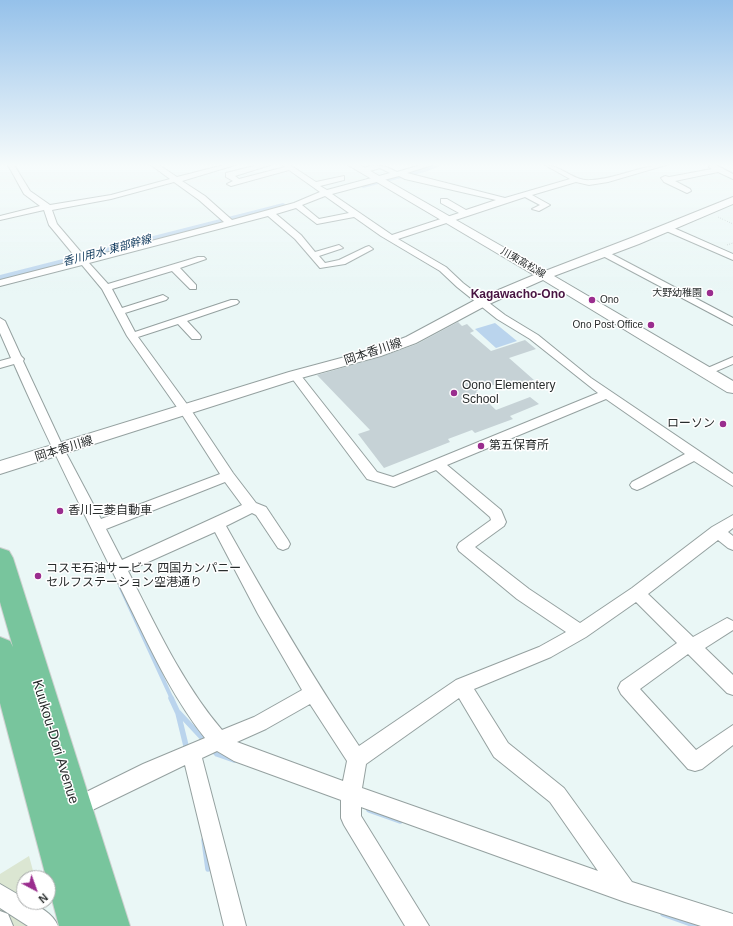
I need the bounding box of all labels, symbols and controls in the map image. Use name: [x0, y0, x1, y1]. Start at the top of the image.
water label: 香川用水 東部幹線: [61, 233, 153, 269]
street label: 川東高松線: [498, 245, 548, 281]
place label: 大野幼稚園: [652, 287, 702, 299]
district label: Kagawacho-Ono: [471, 288, 565, 302]
marker: 大野幼稚園: [705, 288, 715, 298]
place label: Ono: [600, 294, 619, 306]
marker: Ono: [587, 295, 597, 305]
place label: Ono Post Office: [573, 319, 643, 331]
marker: Ono Post Office: [646, 320, 656, 330]
street label: 岡本香川線: [342, 336, 404, 368]
place label: Oono Elementery School: [462, 379, 555, 407]
marker: Oono Elementery School: [449, 388, 459, 398]
place label: ローソン: [667, 417, 715, 431]
marker: ローソン: [718, 419, 728, 429]
street label: 岡本香川線: [33, 433, 95, 465]
place label: 第五保育所: [489, 439, 549, 453]
marker: 第五保育所: [476, 441, 486, 451]
place label: 香川三菱自動車: [68, 504, 152, 518]
marker: 香川三菱自動車: [55, 506, 65, 516]
place label: コスモ石油サービス 四国カンパニー セルフステーション空港通り: [46, 562, 241, 590]
marker: コスモ石油サービス 四国カンパニー セルフステーション空港通り: [33, 571, 43, 581]
street label: Kuukou-Dori Avenue: [28, 678, 82, 806]
north arrow: [16, 870, 56, 910]
text: N: [36, 891, 50, 905]

